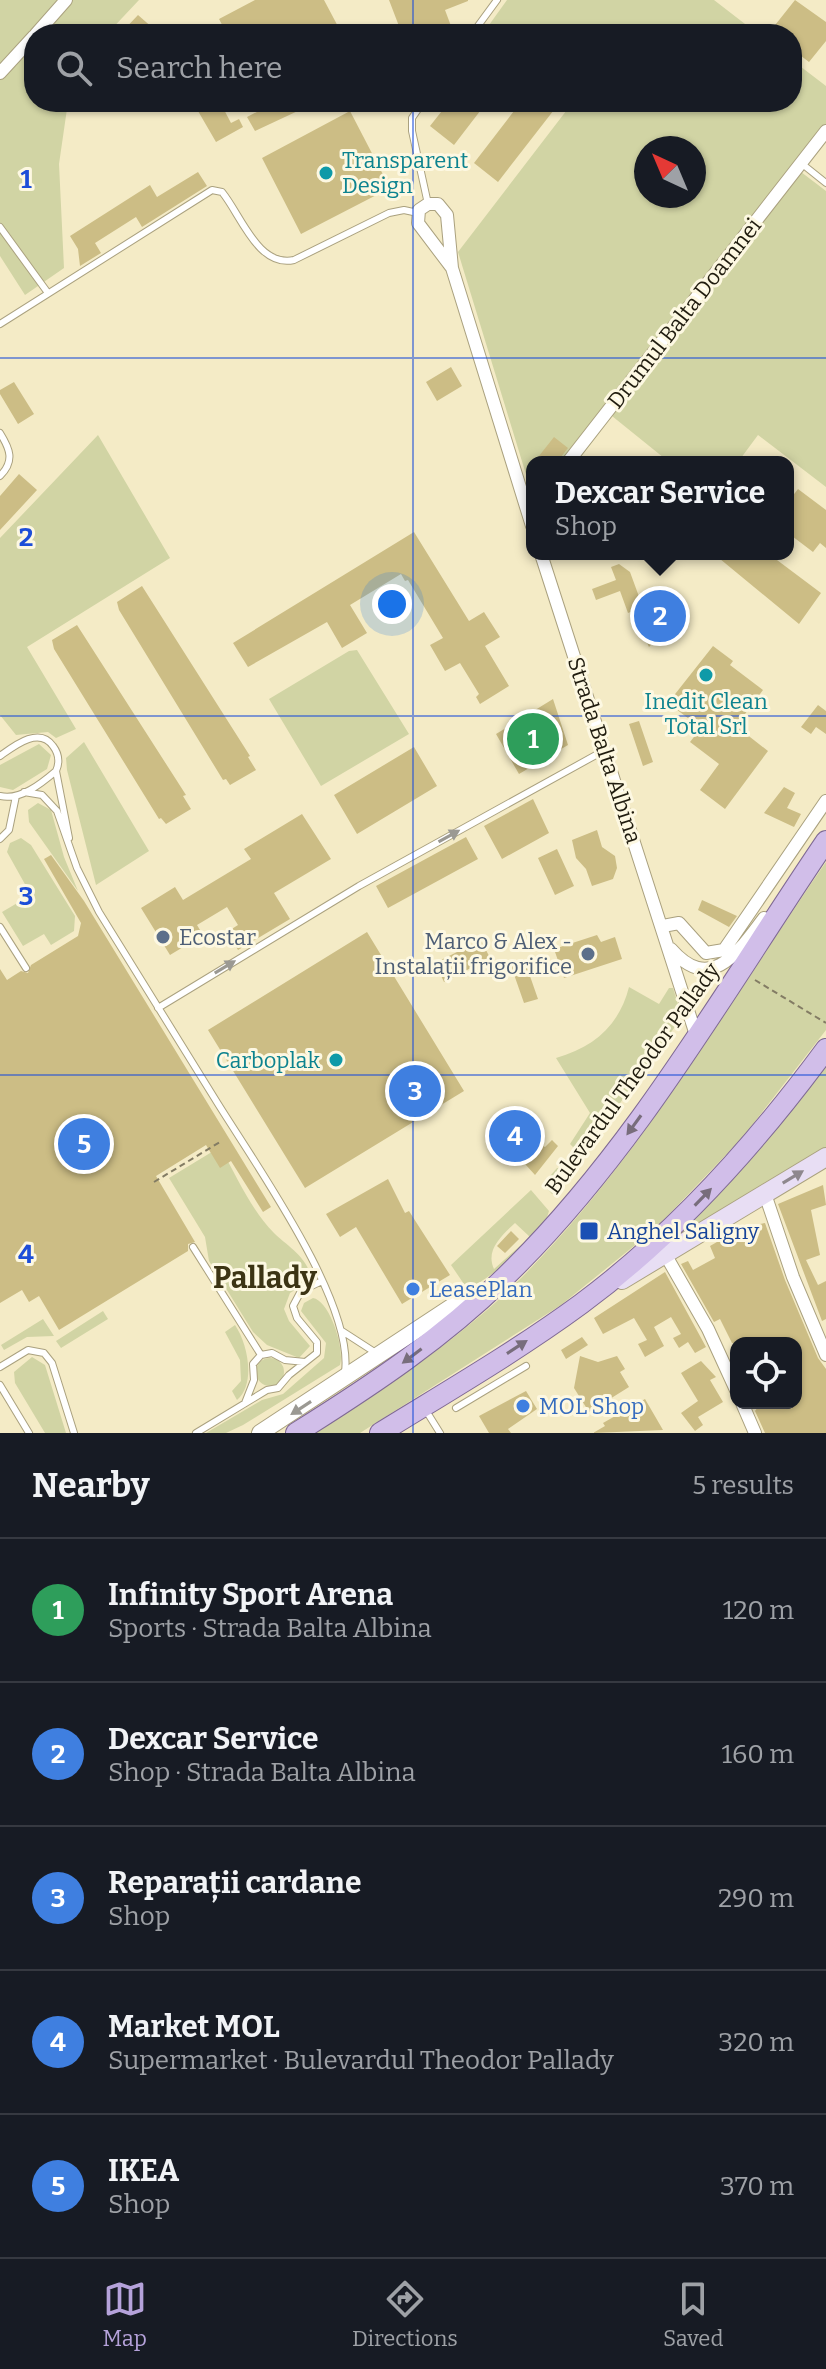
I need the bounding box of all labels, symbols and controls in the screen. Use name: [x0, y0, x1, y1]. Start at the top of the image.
search box: [24, 24, 802, 112]
icon: search: [52, 46, 96, 90]
text: Search here: [116, 50, 283, 86]
north arrow: [634, 136, 706, 208]
place label: Transparent Design: [342, 147, 468, 199]
text: 1: [20, 164, 32, 195]
marker: Transparent Design: [317, 164, 335, 182]
street label: Drumul Balta Doamnei: [602, 212, 767, 414]
popup: [526, 456, 794, 560]
text: Dexcar Service: [555, 475, 765, 511]
text: Shop: [555, 511, 617, 542]
text: 2: [19, 522, 33, 553]
your location: [372, 584, 412, 624]
pin: 2: [634, 586, 686, 646]
street label: Strada Balta Albina: [562, 654, 647, 847]
marker: Inedit Clean Total Srl: [697, 666, 715, 684]
place label: Inedit Clean Total Srl: [644, 688, 768, 740]
pin: 1: [507, 709, 559, 769]
one-way arrow: [438, 829, 460, 843]
text: 3: [19, 881, 33, 912]
place label: Ecostar: [179, 924, 256, 951]
marker: Ecostar: [154, 928, 172, 946]
place label: Marco & Alex - Instalații frigorifice: [375, 928, 572, 981]
marker: Marco & Alex - Instalații frigorifice: [579, 945, 597, 963]
street label: Bulevardul Theodor Pallady: [539, 957, 726, 1199]
one-way arrow: [214, 961, 236, 975]
place label: Carboplak: [216, 1047, 321, 1074]
marker: Carboplak: [327, 1051, 345, 1069]
pin: 3: [389, 1061, 441, 1121]
pin: 4: [489, 1106, 541, 1166]
pin: 5: [58, 1114, 110, 1174]
one-way arrow: [626, 1114, 642, 1136]
one-way arrow: [782, 1170, 804, 1184]
one-way arrow: [694, 1188, 712, 1207]
place label: Anghel Saligny: [607, 1218, 759, 1245]
marker: Anghel Saligny: [578, 1220, 600, 1242]
text: 4: [18, 1239, 34, 1270]
district label: Pallady: [213, 1260, 317, 1296]
place label: LeasePlan: [429, 1276, 532, 1303]
marker: LeasePlan: [404, 1280, 422, 1298]
map controls: [730, 1337, 802, 1409]
button: locate: [730, 1337, 802, 1409]
one-way arrow: [506, 1340, 528, 1354]
one-way arrow: [402, 1348, 422, 1364]
place label: MOL Shop: [539, 1393, 644, 1420]
marker: MOL Shop: [514, 1397, 532, 1415]
one-way arrow: [290, 1400, 312, 1414]
text: Nearby: [32, 1465, 150, 1506]
text: 5 results: [692, 1470, 794, 1501]
text: Infinity Sport Arena: [108, 1577, 393, 1613]
text: 1: [52, 1595, 64, 1626]
text: 120 m: [723, 1595, 794, 1626]
text: Sports · Strada Balta Albina: [108, 1613, 432, 1644]
text: Dexcar Service: [108, 1721, 318, 1757]
text: 2: [51, 1739, 65, 1770]
text: 160 m: [722, 1739, 794, 1770]
text: Shop · Strada Balta Albina: [108, 1757, 416, 1788]
text: Reparații cardane: [108, 1865, 361, 1901]
text: 3: [51, 1883, 65, 1914]
text: 290 m: [718, 1883, 794, 1914]
text: Shop: [108, 1901, 170, 1932]
text: Market MOL: [108, 2009, 280, 2045]
text: 4: [50, 2027, 66, 2058]
text: 320 m: [718, 2027, 794, 2058]
text: Supermarket · Bulevardul Theodor Pallady: [108, 2045, 614, 2076]
text: IKEA: [108, 2153, 179, 2189]
text: 5: [51, 2171, 65, 2202]
text: 370 m: [720, 2171, 794, 2202]
text: Shop: [108, 2189, 170, 2220]
tab: Map: [103, 2277, 147, 2352]
tab: Directions: [352, 2277, 458, 2352]
tab: Saved: [663, 2277, 723, 2352]

